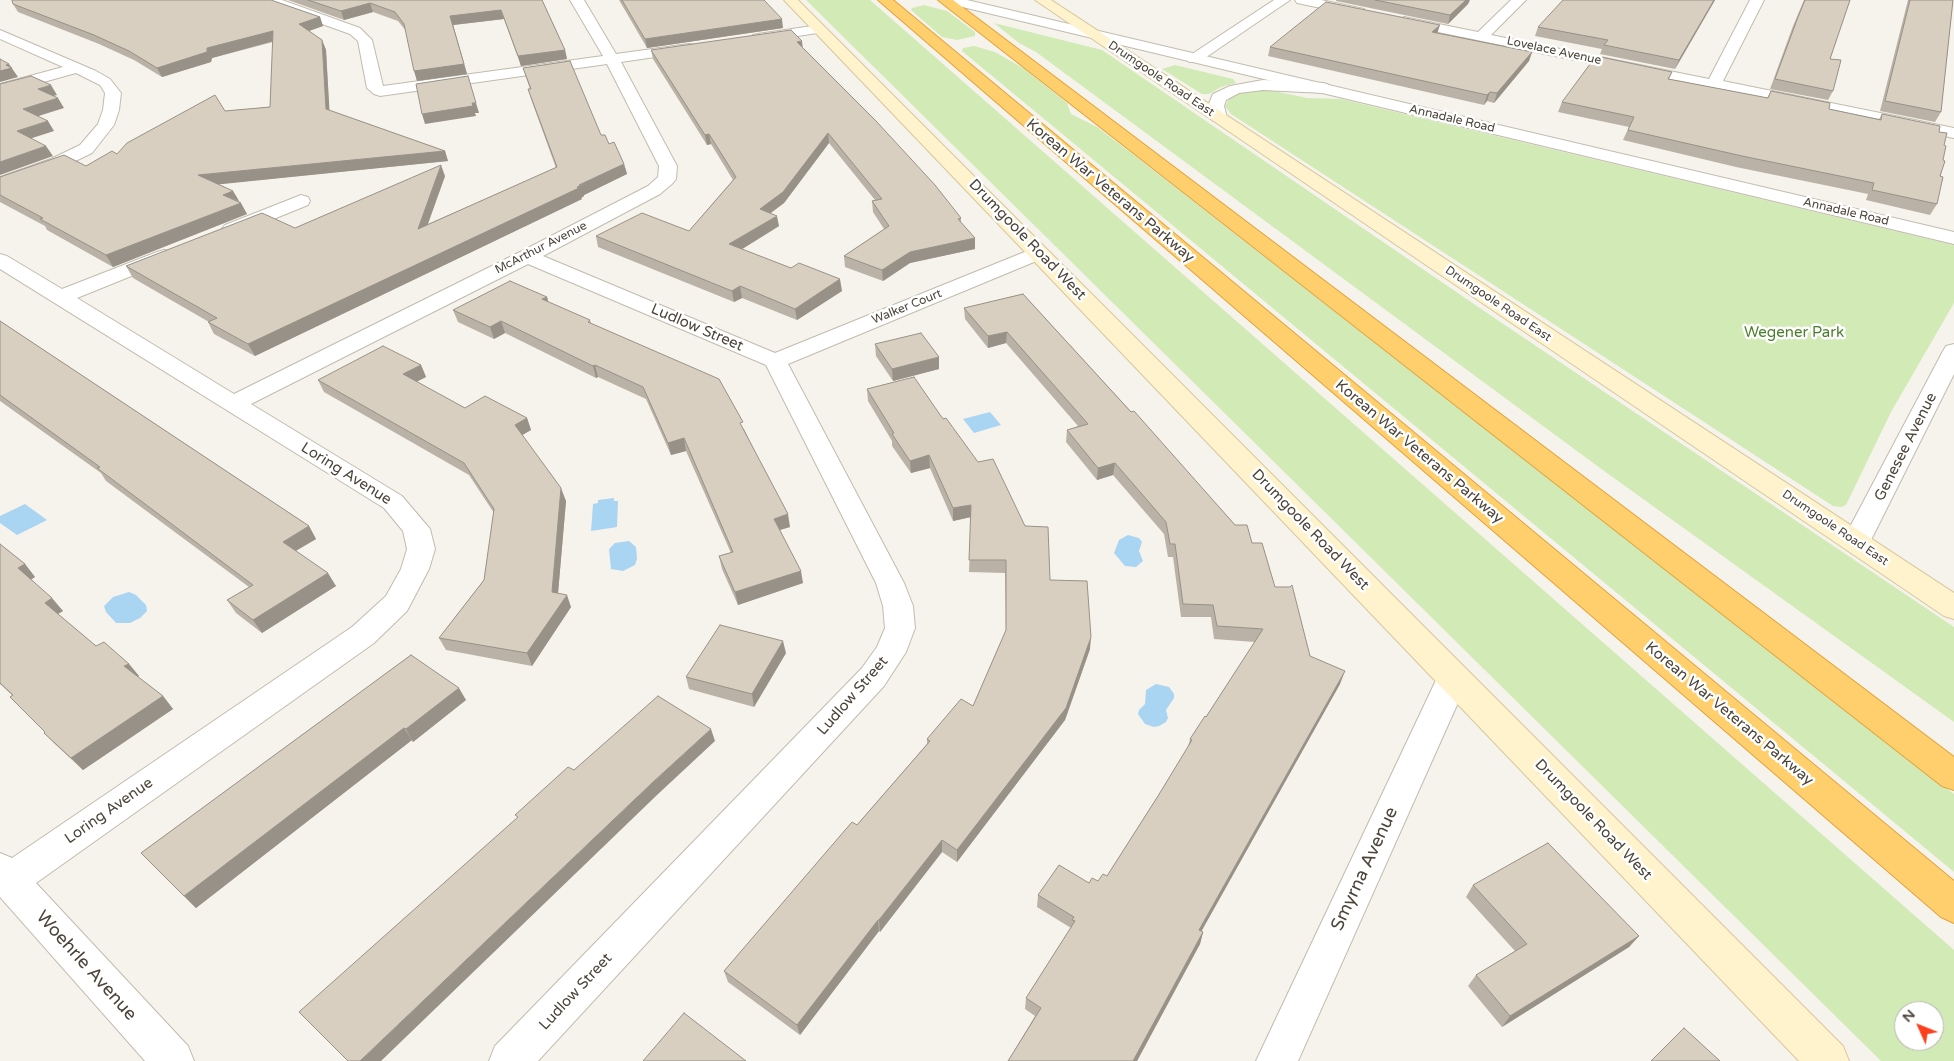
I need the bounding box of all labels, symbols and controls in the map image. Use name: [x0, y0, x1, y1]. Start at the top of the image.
street label: Lovelace Avenue: [1505, 34, 1603, 68]
street label: Drumgoole Road East: [1105, 38, 1217, 120]
street label: Annadale Road: [1408, 102, 1496, 136]
street label: Korean War Veterans Parkway: [1022, 115, 1198, 267]
street label: Drumgoole Road West: [965, 176, 1089, 304]
street label: Annadale Road: [1802, 195, 1890, 229]
street label: McArthur Avenue: [493, 219, 589, 277]
street label: Drumgoole Road East: [1442, 263, 1554, 345]
street label: Walker Court: [870, 286, 944, 328]
street label: Ludlow Street: [648, 300, 746, 356]
park label: Wegener Park: [1744, 324, 1844, 342]
street label: Korean War Veterans Parkway: [1331, 376, 1507, 528]
street label: Genesee Avenue: [1871, 390, 1941, 504]
street label: Loring Avenue: [297, 439, 395, 509]
street label: Drumgoole Road West: [1248, 466, 1372, 594]
street label: Drumgoole Road East: [1779, 487, 1891, 569]
street label: Korean War Veterans Parkway: [1641, 638, 1817, 790]
street label: Ludlow Street: [814, 653, 892, 739]
street label: Drumgoole Road West: [1531, 756, 1655, 884]
street label: Loring Avenue: [61, 774, 157, 848]
street label: Smyrna Avenue: [1327, 804, 1403, 934]
street label: Woehrle Avenue: [31, 907, 141, 1025]
street label: Ludlow Street: [536, 950, 616, 1034]
north arrow: [1894, 1001, 1944, 1051]
text: N: [1899, 1006, 1919, 1026]

